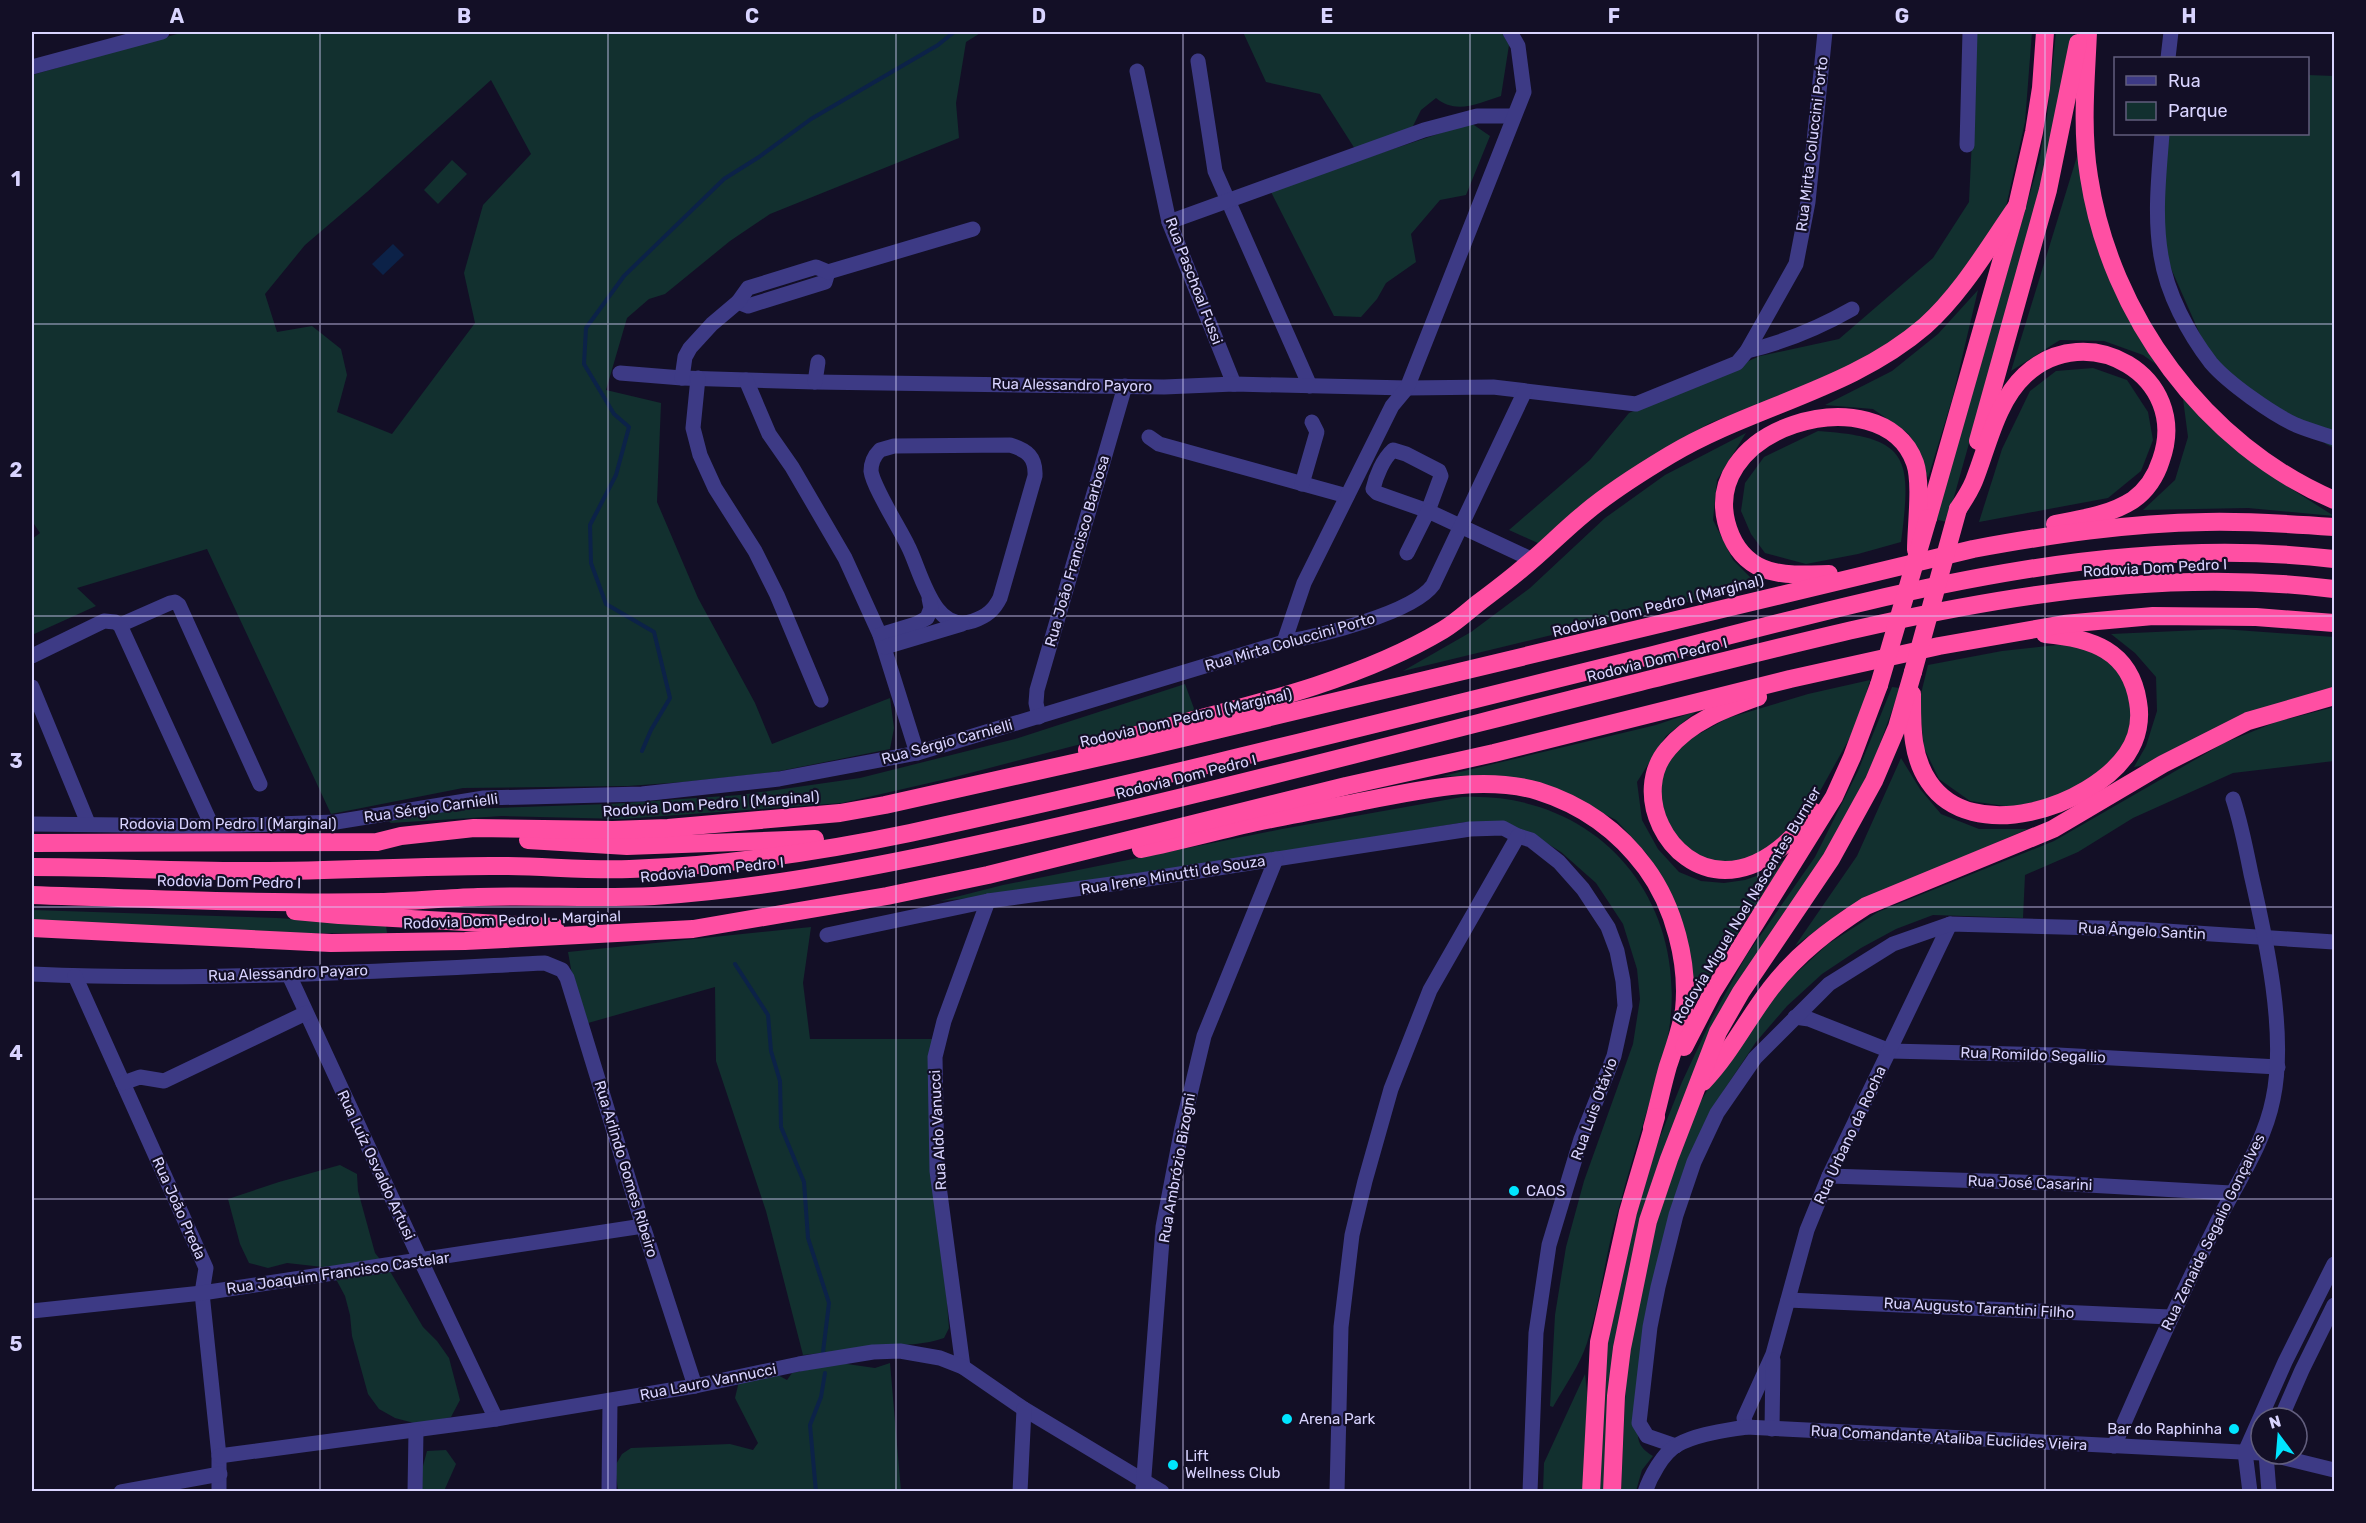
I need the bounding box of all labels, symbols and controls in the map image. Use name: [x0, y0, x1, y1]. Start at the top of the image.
text: A: [170, 4, 185, 28]
text: B: [457, 4, 471, 28]
text: C: [745, 4, 759, 28]
text: D: [1032, 4, 1046, 28]
text: E: [1321, 4, 1333, 28]
text: F: [1608, 4, 1620, 28]
text: G: [1895, 4, 1909, 28]
text: H: [2182, 4, 2196, 28]
street label: Rua Mirta Coluccini Porto: [1792, 56, 1832, 232]
legend: [2114, 57, 2309, 135]
text: Rua: [2168, 70, 2201, 92]
text: Parque: [2168, 100, 2228, 122]
text: 1: [11, 167, 21, 191]
street label: Rua Paschoal Fussi: [1162, 215, 1226, 347]
street label: Rua Alessandro Payoro: [992, 375, 1152, 395]
street label: Rua João Francisco Barbosa: [1041, 453, 1113, 649]
text: 2: [10, 458, 23, 482]
street label: Rodovia Dom Pedro I: [2083, 555, 2227, 581]
street label: Rodovia Dom Pedro I (Marginal): [1550, 571, 1766, 641]
street label: Rua Mirta Coluccini Porto: [1203, 609, 1377, 675]
street label: Rodovia Dom Pedro I: [1585, 634, 1729, 686]
street label: Rodovia Dom Pedro I (Marginal): [1078, 685, 1294, 751]
street label: Rua Sérgio Carnielli: [879, 716, 1015, 768]
text: 3: [9, 749, 23, 773]
street label: Rodovia Dom Pedro I: [1114, 751, 1258, 803]
street label: Rodovia Miguel Noel Nascentes Burnier: [1669, 783, 1825, 1026]
street label: Rodovia Dom Pedro I (Marginal): [602, 787, 820, 821]
street label: Rua Sérgio Carnielli: [363, 790, 499, 826]
street label: Rodovia Dom Pedro I (Marginal): [119, 815, 337, 833]
street label: Rua Irene Minutti de Souza: [1079, 852, 1267, 898]
street label: Rodovia Dom Pedro I: [639, 854, 785, 886]
street label: Rodovia Dom Pedro I: [157, 872, 301, 892]
street label: Rodovia Dom Pedro I - Marginal: [403, 907, 621, 933]
street label: Rua Ângelo Santin: [2078, 919, 2206, 943]
street label: Rua Alessandro Payaro: [208, 961, 368, 985]
text: 4: [9, 1041, 23, 1065]
street label: Rua Romildo Segallio: [1960, 1043, 2106, 1067]
street label: Rua Luis Otávio: [1567, 1055, 1621, 1163]
street label: Rua Urbano da Rocha: [1810, 1063, 1890, 1207]
street label: Rua Aldo Vanucci: [926, 1069, 950, 1191]
street label: Rua Arlindo Gomes Ribeiro: [590, 1078, 662, 1260]
street label: Rua Luíz Osvaldo Artusi: [333, 1087, 419, 1243]
street label: Rua Ambrózio Bizogni: [1155, 1092, 1199, 1244]
street label: Rua Zenaide Segalio Gonçalves: [2157, 1130, 2269, 1333]
street label: Rua João Preda: [148, 1154, 210, 1262]
street label: Rua José Casarini: [1967, 1172, 2093, 1194]
place label: CAOS: [1526, 1182, 1565, 1200]
marker: CAOS: [1507, 1184, 1521, 1198]
street label: Rua Joaquim Francisco Castelar: [225, 1248, 451, 1298]
street label: Rua Augusto Tarantini Filho: [1883, 1294, 2075, 1322]
text: 5: [10, 1332, 23, 1356]
street label: Rua Lauro Vannucci: [638, 1360, 778, 1404]
north arrow: [2249, 1406, 2309, 1466]
place label: Arena Park: [1299, 1410, 1376, 1428]
text: N: [2267, 1411, 2283, 1433]
marker: Arena Park: [1280, 1412, 1294, 1426]
place label: Bar do Raphinha: [2107, 1420, 2222, 1438]
street label: Rua Comandante Ataliba Euclides Vieira: [1810, 1422, 2088, 1454]
marker: Bar do Raphinha: [2227, 1422, 2241, 1436]
place label: Lift Wellness Club: [1185, 1447, 1281, 1482]
marker: Lift Wellness Club: [1166, 1458, 1180, 1472]

